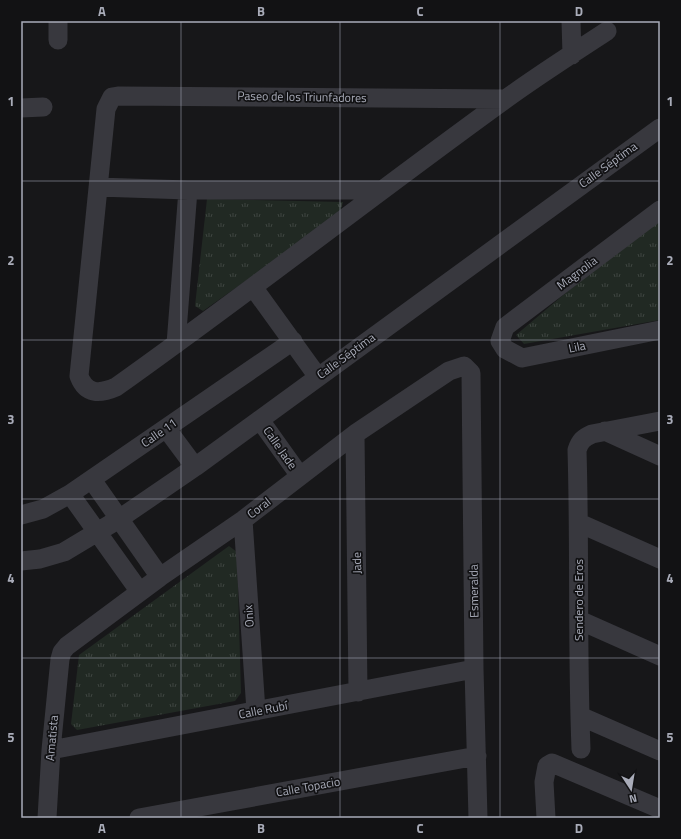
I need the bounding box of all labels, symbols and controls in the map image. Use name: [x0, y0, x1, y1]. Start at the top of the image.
text: A: [98, 1, 106, 21]
text: B: [257, 1, 265, 21]
text: C: [416, 1, 424, 21]
text: D: [575, 1, 583, 21]
street label: Paseo de los Triunfadores: [237, 86, 367, 107]
text: 1: [7, 91, 15, 111]
text: 1: [666, 91, 674, 111]
street label: Calle Séptima: [574, 137, 641, 192]
text: 2: [7, 250, 15, 270]
text: 2: [666, 250, 674, 270]
street label: Magnolia: [552, 251, 601, 294]
street label: Calle Séptima: [312, 328, 379, 383]
street label: Lila: [567, 335, 587, 358]
text: 3: [7, 409, 15, 429]
text: 3: [666, 409, 674, 429]
street label: Calle 11: [137, 413, 181, 452]
street label: Calle Jade: [259, 422, 302, 473]
street label: Coral: [243, 492, 275, 523]
street label: Jade: [347, 552, 366, 574]
street label: Sendero de Eros: [569, 559, 588, 641]
street label: Esmeralda: [464, 564, 483, 618]
text: 4: [7, 568, 15, 588]
text: 4: [666, 568, 674, 588]
street label: Onix: [238, 604, 259, 628]
street label: Calle Rubí: [237, 695, 290, 724]
street label: Amatista: [40, 714, 63, 762]
text: 5: [7, 727, 15, 747]
text: 5: [666, 727, 674, 747]
north arrow: [611, 769, 651, 809]
street label: Calle Topacio: [274, 772, 342, 801]
text: N: [628, 790, 638, 807]
text: A: [98, 818, 106, 838]
text: B: [257, 818, 265, 838]
text: C: [416, 818, 424, 838]
text: D: [575, 818, 583, 838]

